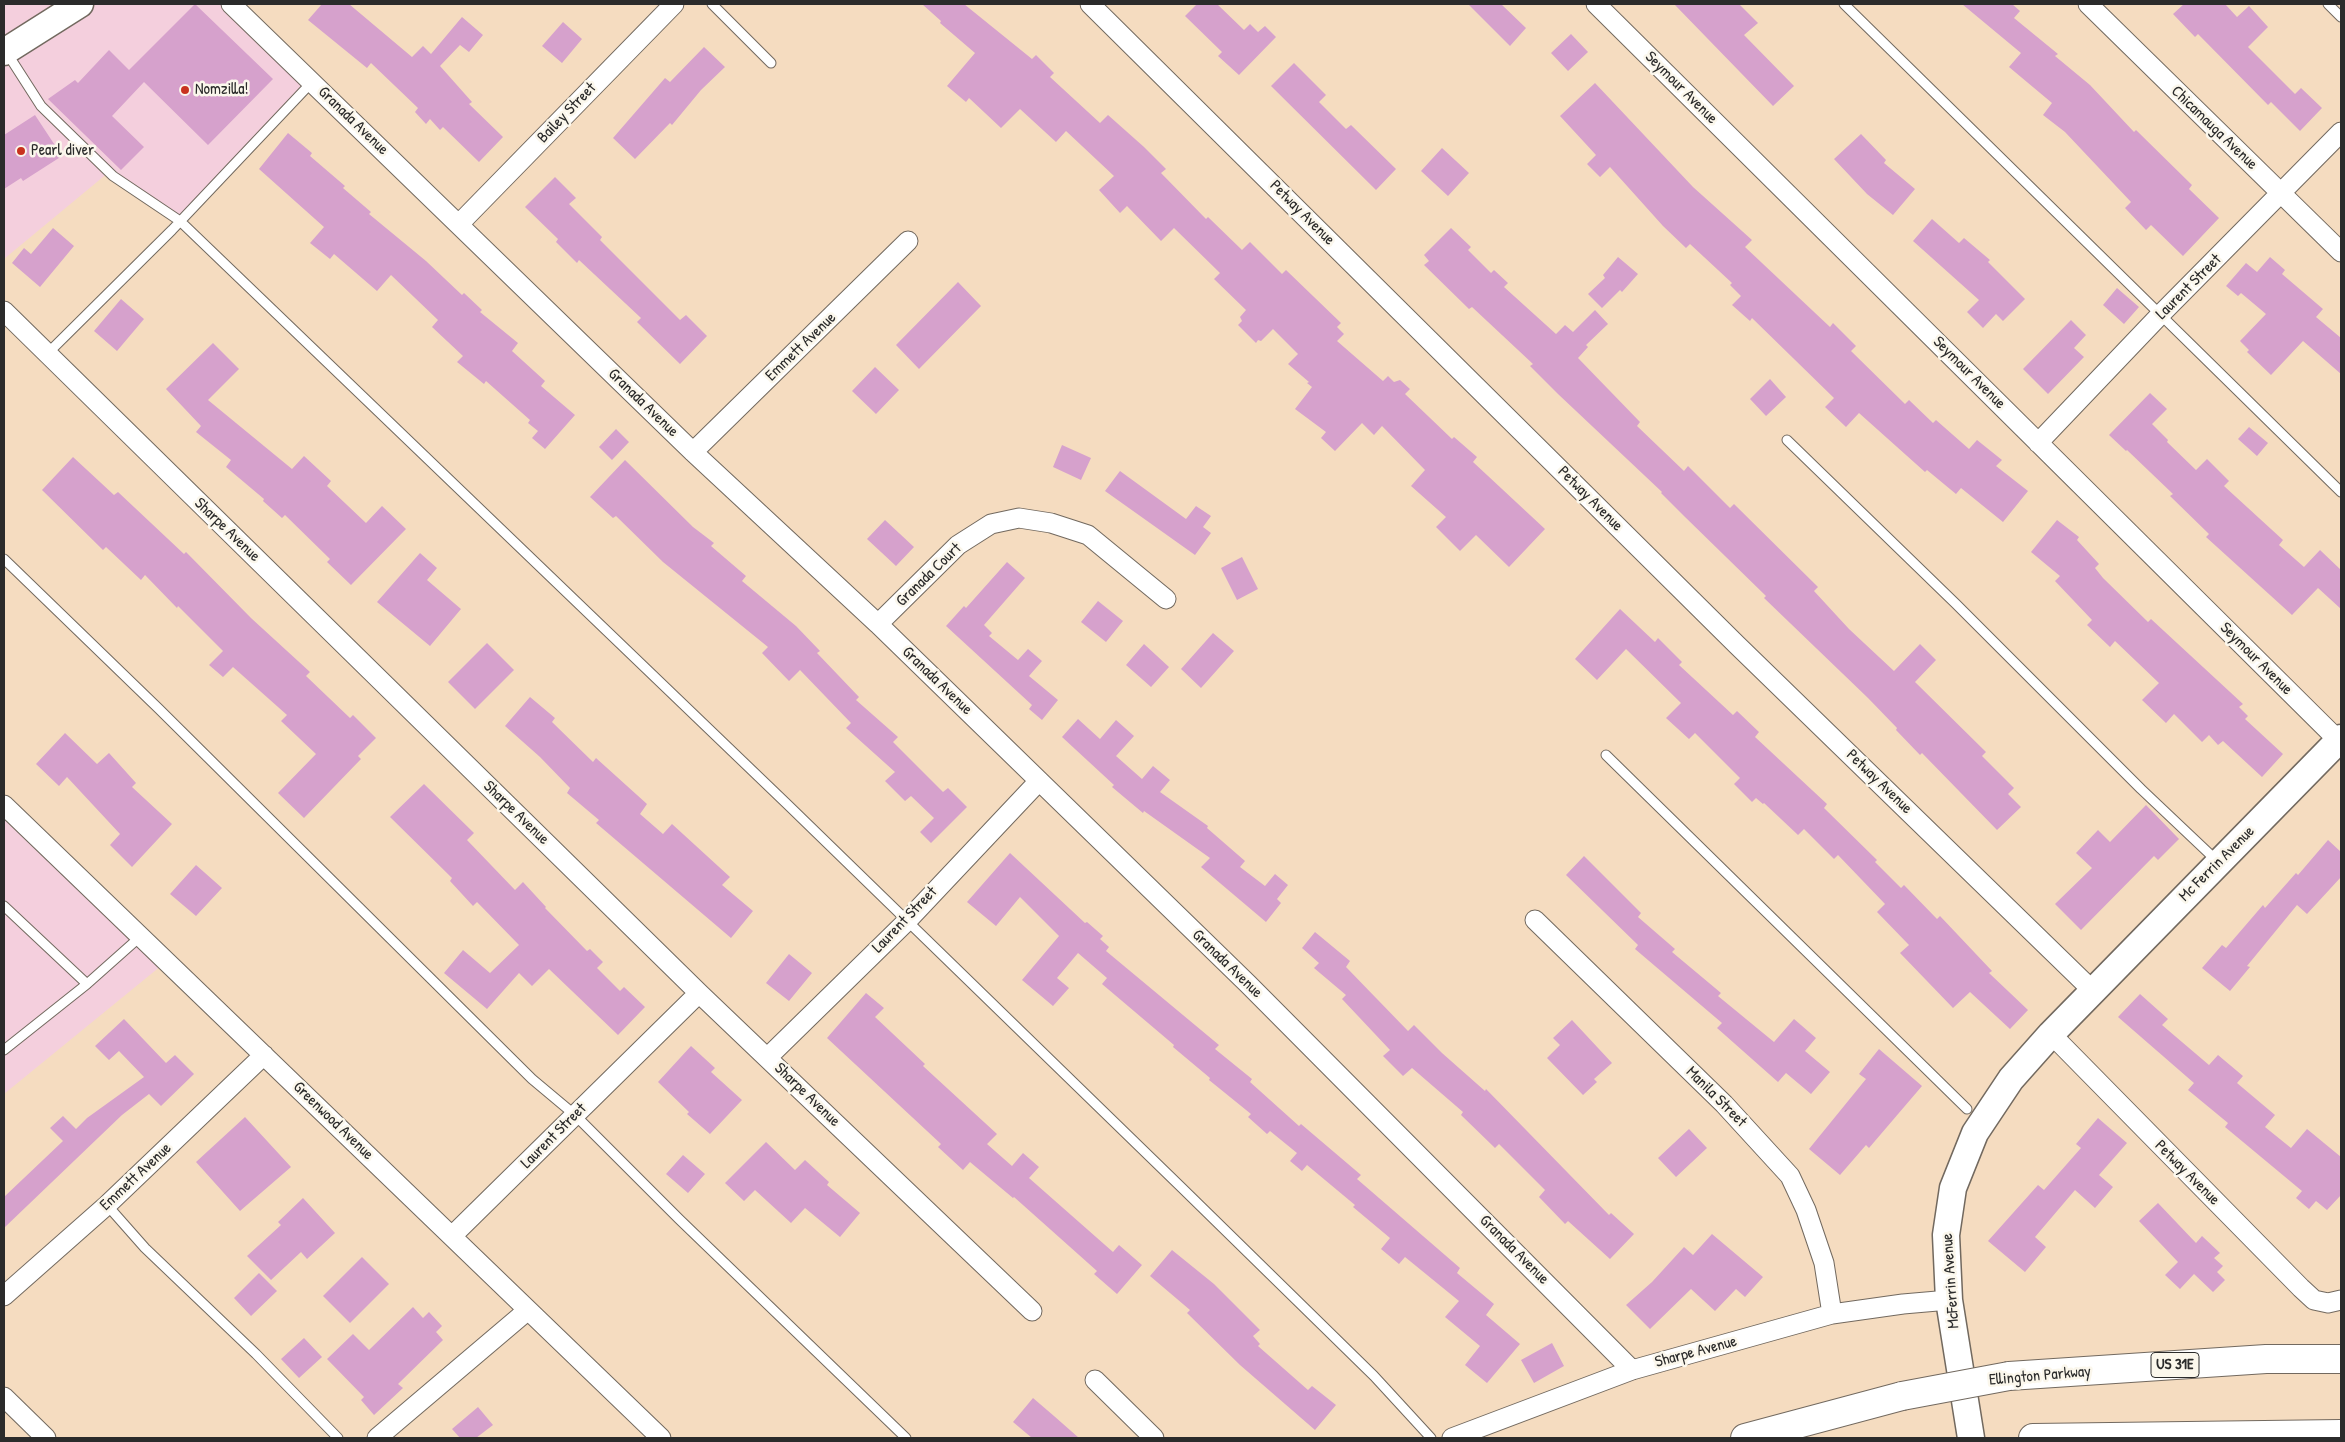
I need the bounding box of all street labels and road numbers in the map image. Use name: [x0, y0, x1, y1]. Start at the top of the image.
street label: Seymour Avenue: [1641, 48, 1721, 128]
street label: Bailey Street: [534, 79, 600, 147]
street label: Chicamauga Avenue: [2167, 82, 2261, 174]
street label: Granada Avenue: [314, 83, 392, 159]
street label: Petway Avenue: [1265, 176, 1339, 250]
street label: Laurent Street: [2152, 250, 2226, 324]
street label: Emmett Avenue: [762, 309, 840, 385]
street label: Seymour Avenue: [1929, 333, 2009, 413]
street label: Granada Avenue: [604, 365, 682, 441]
street label: Petway Avenue: [1553, 462, 1627, 536]
street label: Sharpe Avenue: [190, 494, 264, 566]
street label: Granada Court: [892, 539, 966, 611]
street label: Seymour Avenue: [2216, 619, 2296, 699]
street label: Granada Avenue: [898, 643, 976, 719]
street label: Petway Avenue: [1842, 746, 1916, 818]
street label: Sharpe Avenue: [479, 777, 553, 849]
street label: Mc Ferrin Avenue: [2175, 822, 2259, 906]
street label: Laurent Street: [869, 883, 941, 957]
street label: Granada Avenue: [1188, 926, 1266, 1002]
street label: Sharpe Avenue: [770, 1059, 844, 1131]
street label: Manila Street: [1682, 1063, 1750, 1131]
street label: Greenwood Avenue: [289, 1078, 377, 1164]
street label: Laurent Street: [517, 1099, 591, 1173]
street label: Petway Avenue: [2150, 1136, 2224, 1210]
street label: Emmett Avenue: [96, 1139, 176, 1215]
street label: Granada Avenue: [1475, 1211, 1553, 1289]
street label: McFerrin Avenue: [1938, 1233, 1964, 1329]
street label: Sharpe Avenue: [1653, 1332, 1739, 1372]
road number: US 31E: [2151, 1352, 2199, 1378]
street label: Ellington Parkway: [1988, 1362, 2092, 1390]

